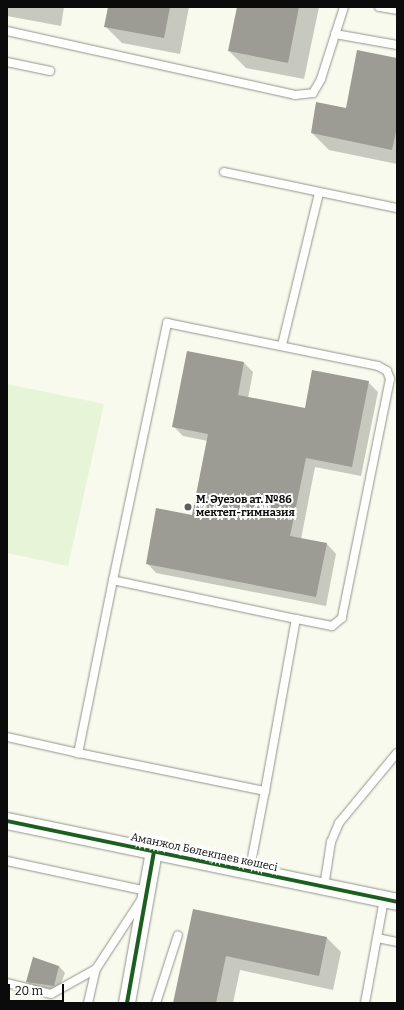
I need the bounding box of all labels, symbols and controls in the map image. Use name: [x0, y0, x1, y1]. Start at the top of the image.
place label: М. Әуезов ат. №86 мектеп-гимназия: [196, 494, 295, 520]
marker: М. Әуезов ат. №86 мектеп-гимназия: [183, 502, 193, 512]
street label: Аманжол Бөлекпаев көшесі: [129, 831, 279, 875]
scale bar: [10, 976, 66, 1002]
text: 20 m: [15, 984, 43, 998]

